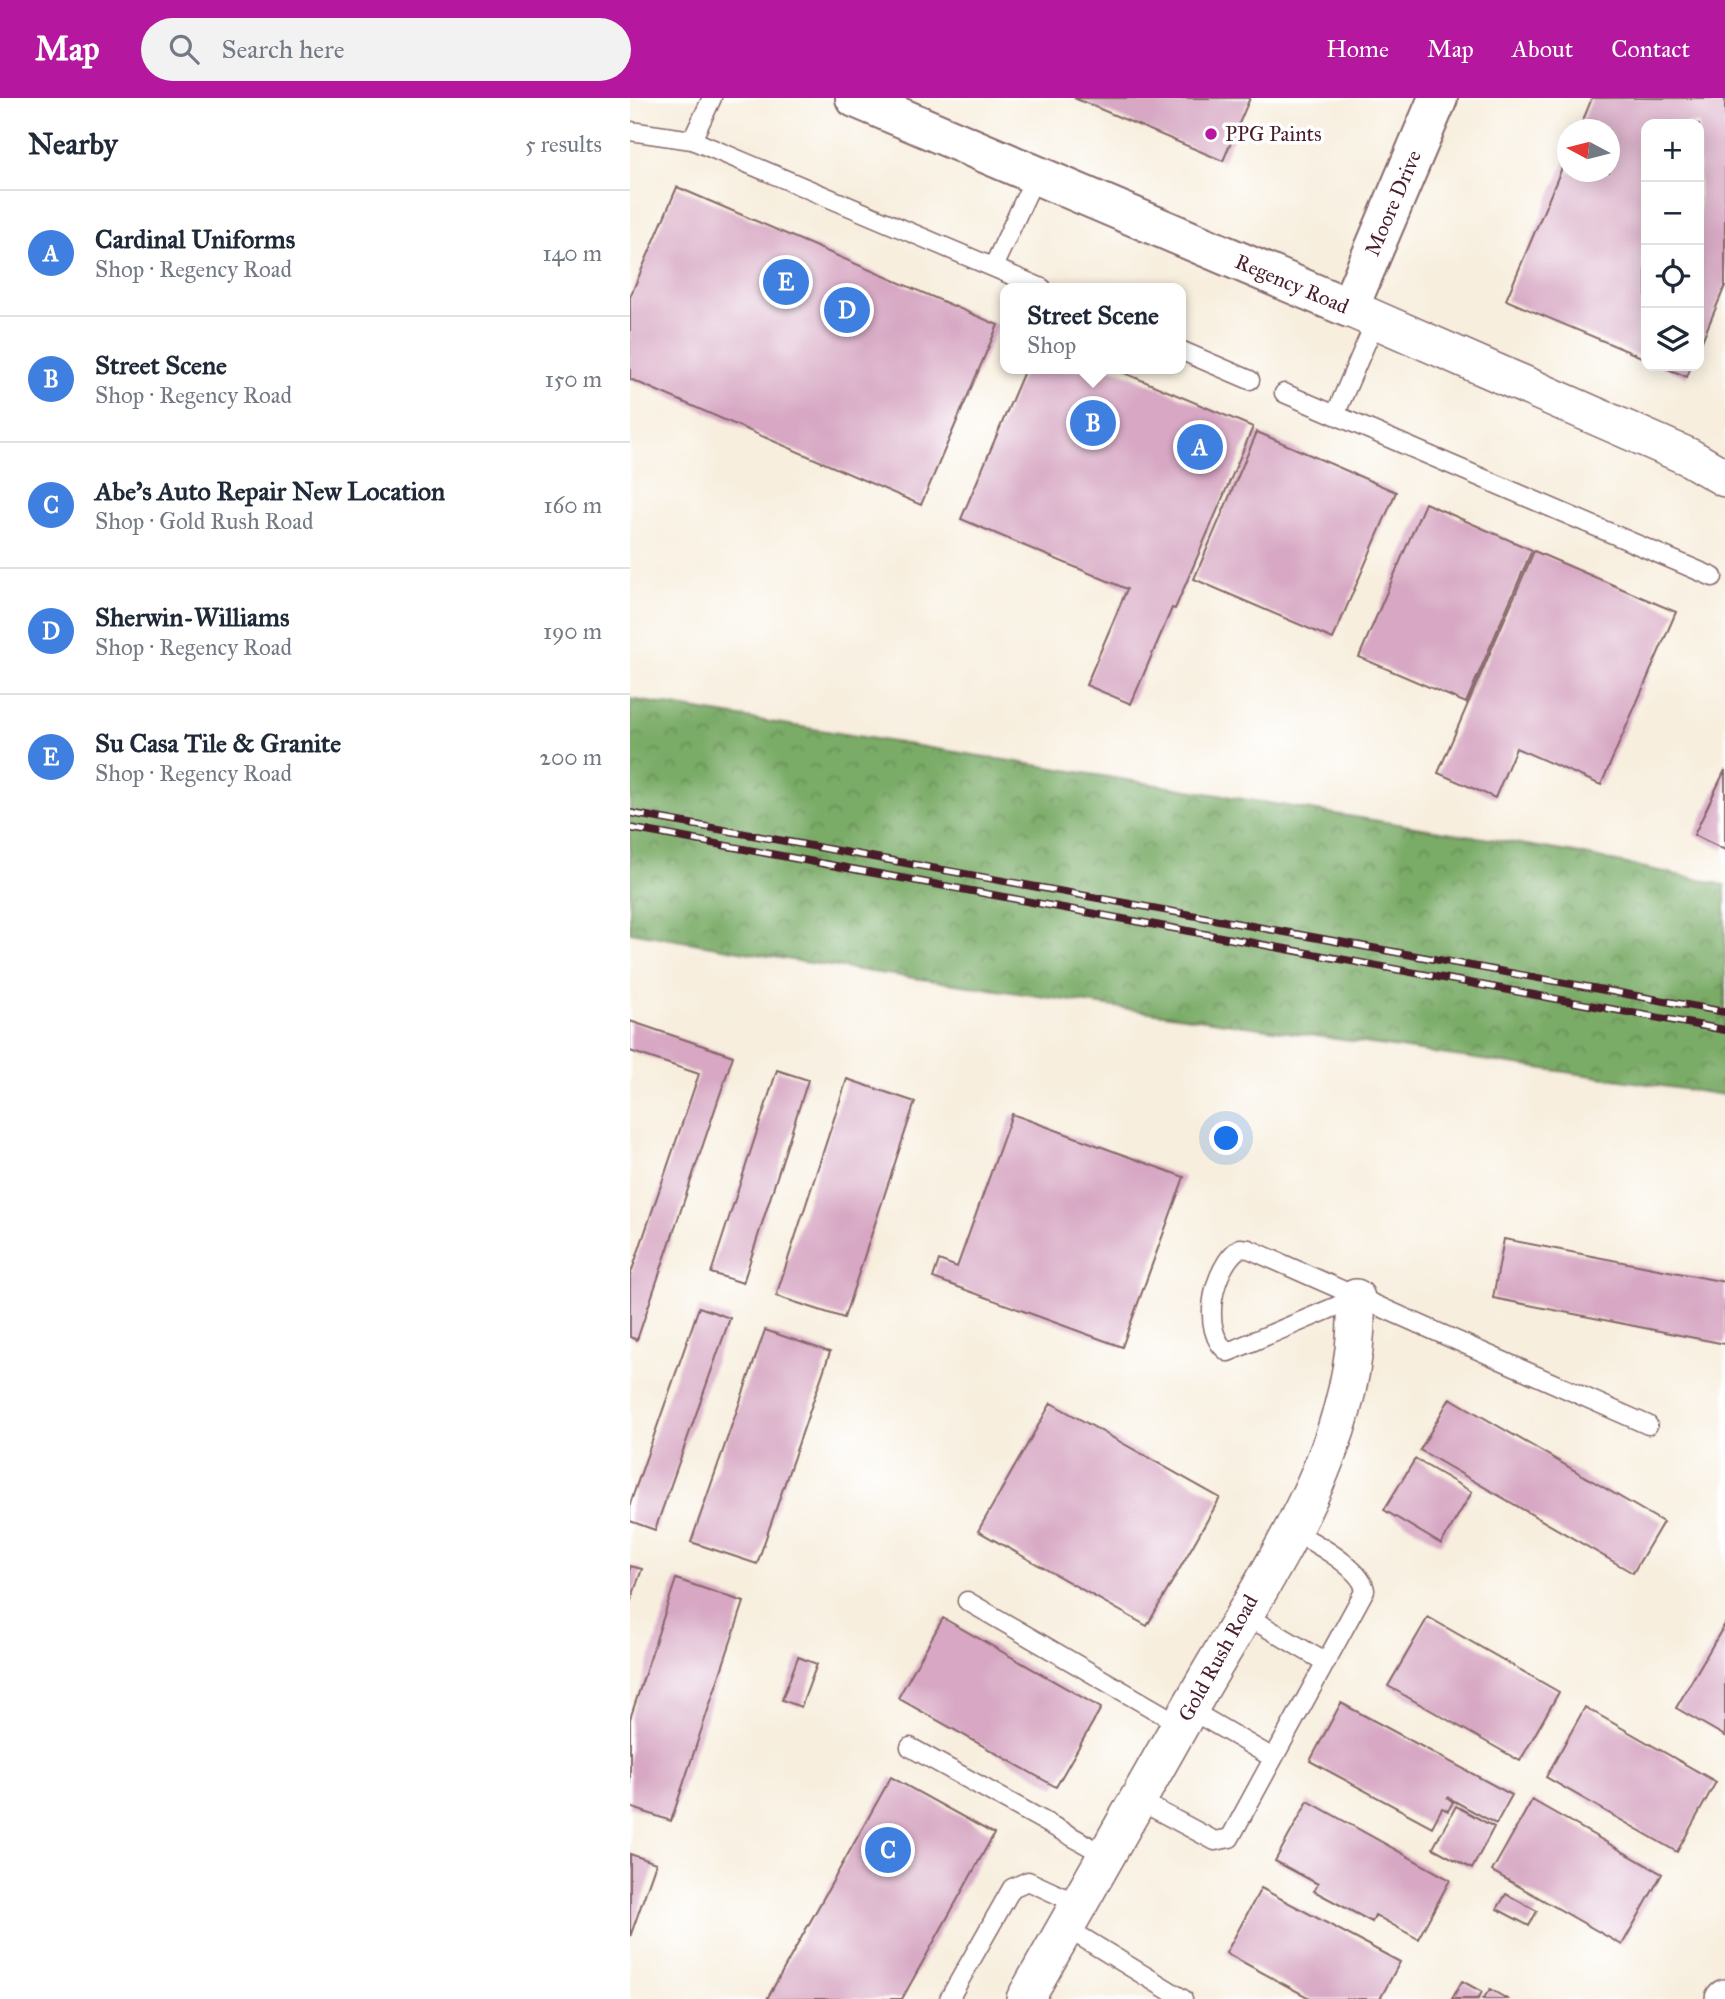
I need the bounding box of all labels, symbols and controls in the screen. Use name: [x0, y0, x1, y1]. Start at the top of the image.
search box: [141, 18, 631, 81]
text: Map: [35, 29, 99, 69]
icon: search: [165, 30, 203, 68]
text: Search here: [221, 33, 345, 65]
text: Home: [1326, 34, 1389, 64]
text: Map: [1427, 34, 1474, 64]
text: About: [1512, 34, 1573, 64]
text: Contact: [1611, 34, 1690, 64]
north arrow: [1557, 119, 1620, 182]
map controls: [1641, 119, 1704, 371]
button: +: [1641, 119, 1704, 182]
place label: PPG Paints: [1225, 121, 1322, 147]
text: Nearby: [28, 126, 118, 162]
marker: PPG Paints: [1203, 126, 1219, 142]
text: 5 results: [525, 130, 602, 158]
street label: Moore Drive: [1359, 146, 1427, 260]
button: −: [1641, 182, 1704, 245]
text: Cardinal Uniforms: [95, 223, 295, 255]
text: A: [43, 239, 59, 267]
text: 140 m: [542, 239, 602, 267]
button: locate: [1641, 245, 1704, 308]
street label: Regency Road: [1231, 248, 1353, 320]
text: Shop · Regency Road: [95, 255, 292, 283]
pin: E: [763, 256, 809, 308]
popup: [1000, 283, 1186, 374]
pin: D: [824, 284, 870, 336]
text: Street Scene: [1027, 299, 1159, 331]
button: layers: [1641, 308, 1704, 371]
text: Shop: [1027, 331, 1076, 359]
text: Street Scene: [95, 349, 227, 381]
text: B: [43, 365, 59, 393]
text: 150 m: [545, 365, 602, 393]
text: Shop · Regency Road: [95, 381, 292, 409]
pin: B: [1070, 397, 1116, 449]
pin: A: [1177, 421, 1223, 473]
text: Abe's Auto Repair New Location: [95, 475, 445, 507]
text: C: [43, 491, 59, 519]
text: 160 m: [544, 491, 602, 519]
text: Shop · Gold Rush Road: [95, 507, 314, 535]
text: Sherwin-Williams: [95, 601, 289, 633]
text: D: [42, 617, 60, 645]
text: 190 m: [543, 617, 602, 645]
text: Shop · Regency Road: [95, 633, 292, 661]
text: Su Casa Tile & Granite: [95, 727, 341, 759]
text: E: [43, 743, 59, 771]
text: 200 m: [540, 743, 602, 771]
text: Shop · Regency Road: [95, 759, 292, 787]
your location: [1209, 1121, 1243, 1155]
street label: Gold Rush Road: [1172, 1590, 1264, 1726]
pin: C: [865, 1824, 911, 1876]

